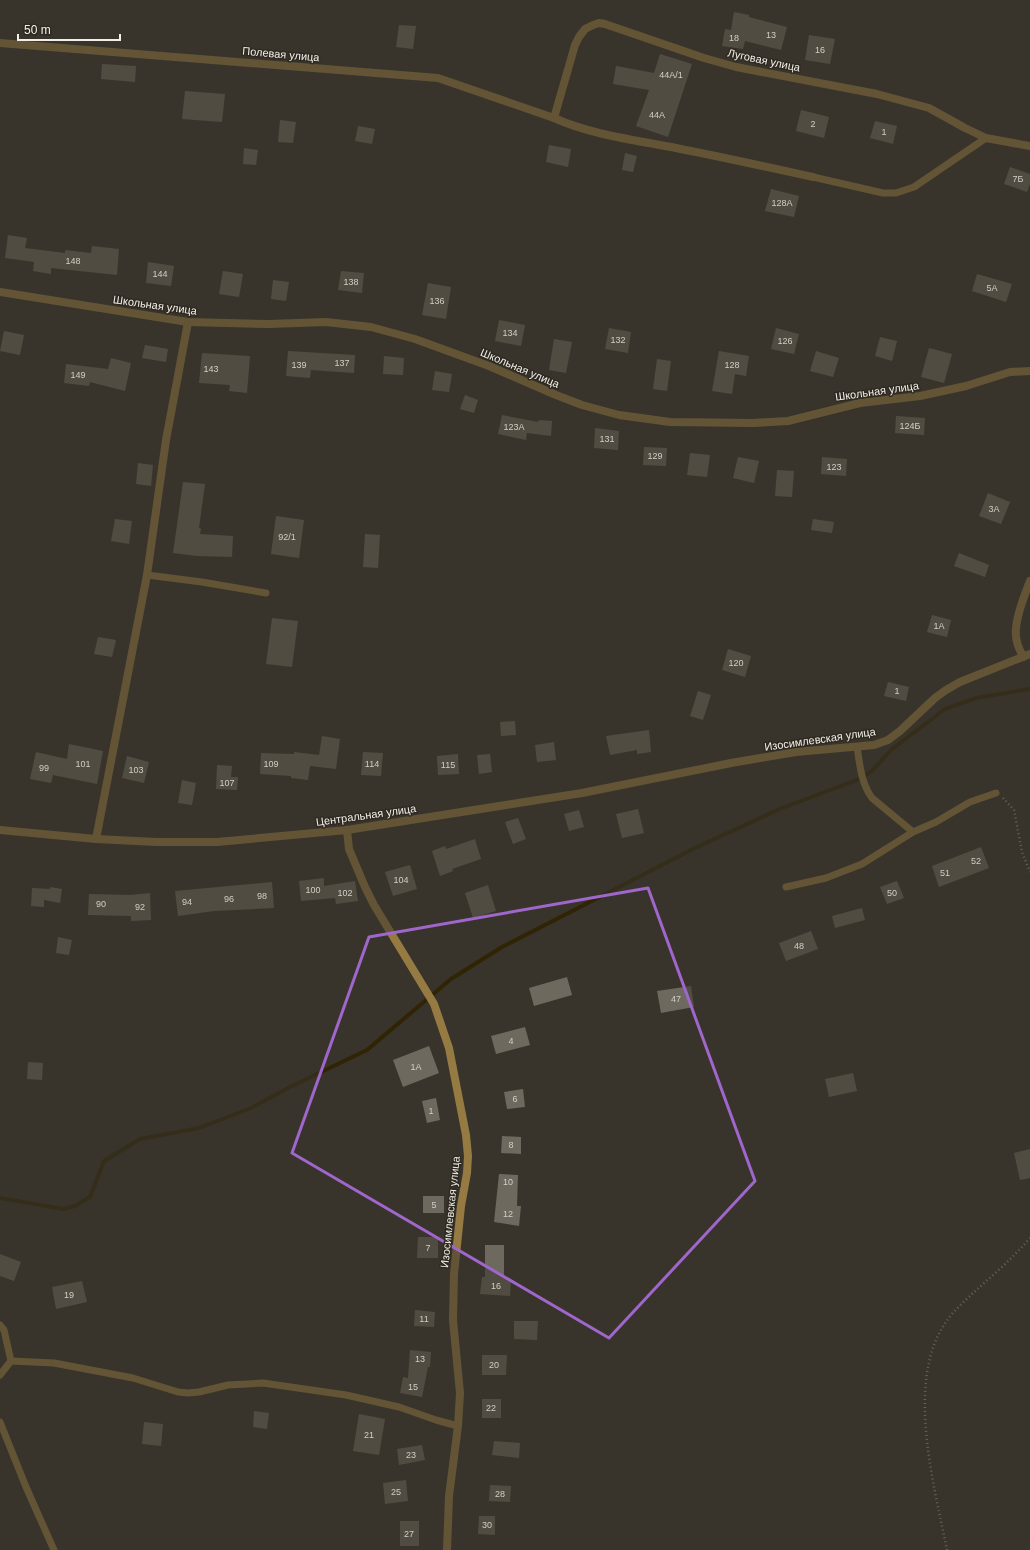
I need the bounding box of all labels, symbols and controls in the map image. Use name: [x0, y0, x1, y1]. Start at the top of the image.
scale bar: [18, 16, 120, 42]
text: 50 m: [24, 23, 51, 37]
house number: 13: [766, 30, 776, 40]
house number: 18: [729, 33, 739, 43]
street label: Полевая улица: [242, 45, 321, 63]
house number: 16: [815, 45, 825, 55]
street label: Луговая улица: [727, 46, 802, 74]
house number: 44А/1: [659, 70, 683, 80]
house number: 44А: [649, 110, 665, 120]
house number: 2: [810, 119, 816, 129]
house number: 1: [881, 127, 887, 137]
house number: 7Б: [1013, 174, 1024, 184]
house number: 128А: [771, 198, 793, 208]
house number: 148: [65, 256, 81, 266]
house number: 144: [152, 269, 168, 279]
house number: 138: [343, 277, 359, 287]
house number: 5А: [986, 283, 998, 293]
street label: Школьная улица: [112, 293, 199, 317]
house number: 136: [429, 296, 445, 306]
house number: 134: [502, 328, 518, 338]
house number: 132: [610, 335, 626, 345]
house number: 126: [777, 336, 793, 346]
street label: Школьная улица: [479, 346, 562, 390]
house number: 137: [334, 358, 350, 368]
house number: 139: [291, 360, 307, 370]
house number: 128: [724, 360, 740, 370]
house number: 143: [203, 364, 219, 374]
house number: 149: [70, 370, 86, 380]
street label: Школьная улица: [834, 379, 921, 403]
house number: 124Б: [900, 421, 921, 431]
house number: 123А: [503, 422, 525, 432]
house number: 131: [599, 434, 615, 444]
house number: 129: [647, 451, 663, 461]
house number: 123: [826, 462, 842, 472]
house number: 3А: [988, 504, 1000, 514]
house number: 92/1: [278, 532, 296, 542]
house number: 1А: [933, 621, 945, 631]
house number: 120: [728, 658, 744, 668]
house number: 1: [894, 686, 900, 696]
street label: Изосимлевская улица: [764, 725, 877, 753]
house number: 101: [75, 759, 91, 769]
house number: 109: [263, 759, 279, 769]
house number: 114: [365, 759, 379, 769]
house number: 115: [441, 760, 455, 770]
house number: 99: [39, 763, 49, 773]
house number: 103: [128, 765, 144, 775]
house number: 107: [219, 778, 235, 788]
street label: Центральная улица: [315, 802, 418, 828]
house number: 52: [971, 856, 981, 866]
house number: 51: [940, 868, 950, 878]
house number: 104: [393, 875, 409, 885]
house number: 100: [305, 885, 321, 895]
house number: 102: [337, 888, 353, 898]
house number: 50: [887, 888, 897, 898]
house number: 98: [257, 891, 267, 901]
house number: 96: [224, 894, 234, 904]
house number: 94: [182, 897, 192, 907]
house number: 90: [96, 899, 106, 909]
house number: 92: [135, 902, 145, 912]
house number: 48: [794, 941, 804, 951]
house number: 47: [671, 994, 681, 1004]
house number: 4: [508, 1036, 514, 1046]
house number: 1А: [410, 1062, 422, 1072]
house number: 6: [512, 1094, 518, 1104]
house number: 1: [428, 1106, 434, 1116]
house number: 8: [508, 1140, 514, 1150]
street label: Изосимлевская улица: [438, 1155, 462, 1268]
house number: 10: [503, 1177, 513, 1187]
house number: 5: [431, 1200, 437, 1210]
house number: 12: [503, 1209, 513, 1219]
house number: 7: [425, 1243, 431, 1253]
house number: 16: [491, 1281, 501, 1291]
house number: 19: [64, 1290, 74, 1300]
house number: 11: [419, 1314, 429, 1324]
house number: 13: [415, 1354, 425, 1364]
house number: 20: [489, 1360, 499, 1370]
house number: 15: [408, 1382, 418, 1392]
house number: 22: [486, 1403, 496, 1413]
house number: 21: [364, 1430, 374, 1440]
house number: 23: [406, 1450, 416, 1460]
house number: 25: [391, 1487, 401, 1497]
house number: 28: [495, 1489, 505, 1499]
house number: 30: [482, 1520, 492, 1530]
house number: 27: [404, 1529, 414, 1539]

